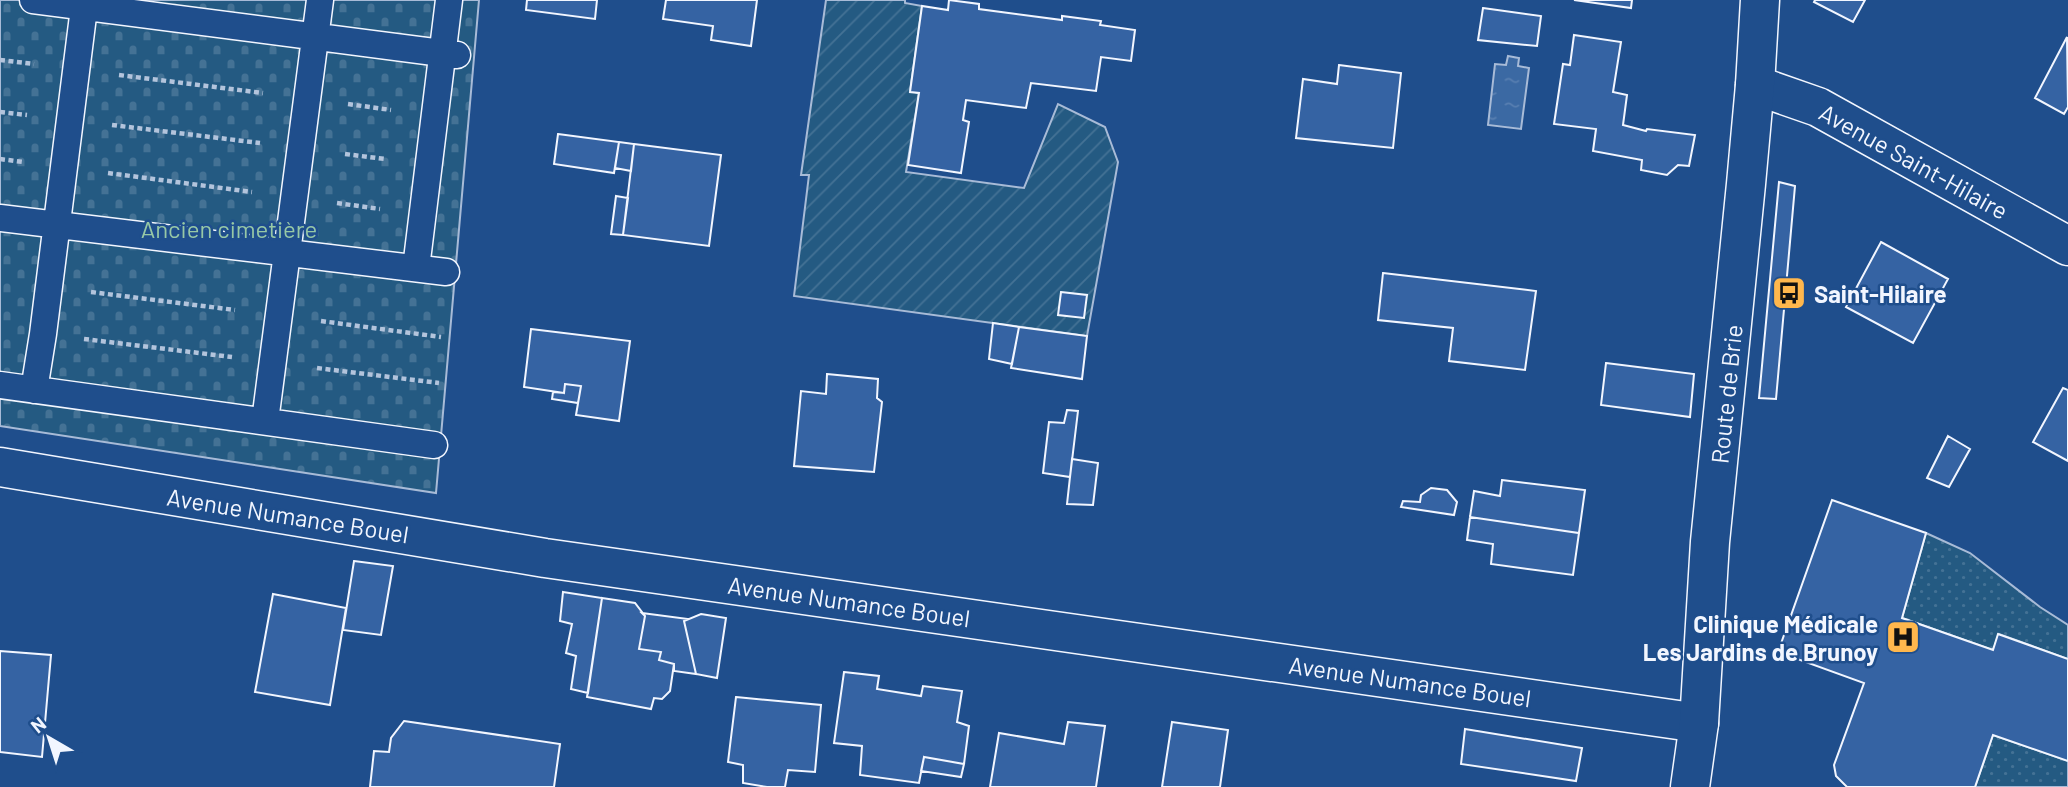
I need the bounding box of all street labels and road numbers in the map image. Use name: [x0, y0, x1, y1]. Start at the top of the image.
street label: Avenue Saint-Hilaire: [1815, 97, 2013, 225]
street label: Route de Brie: [1704, 323, 1748, 465]
street label: Avenue Numance Bouel: [165, 482, 411, 548]
street label: Avenue Numance Bouel: [726, 570, 972, 632]
street label: Avenue Numance Bouel: [1287, 650, 1533, 712]

